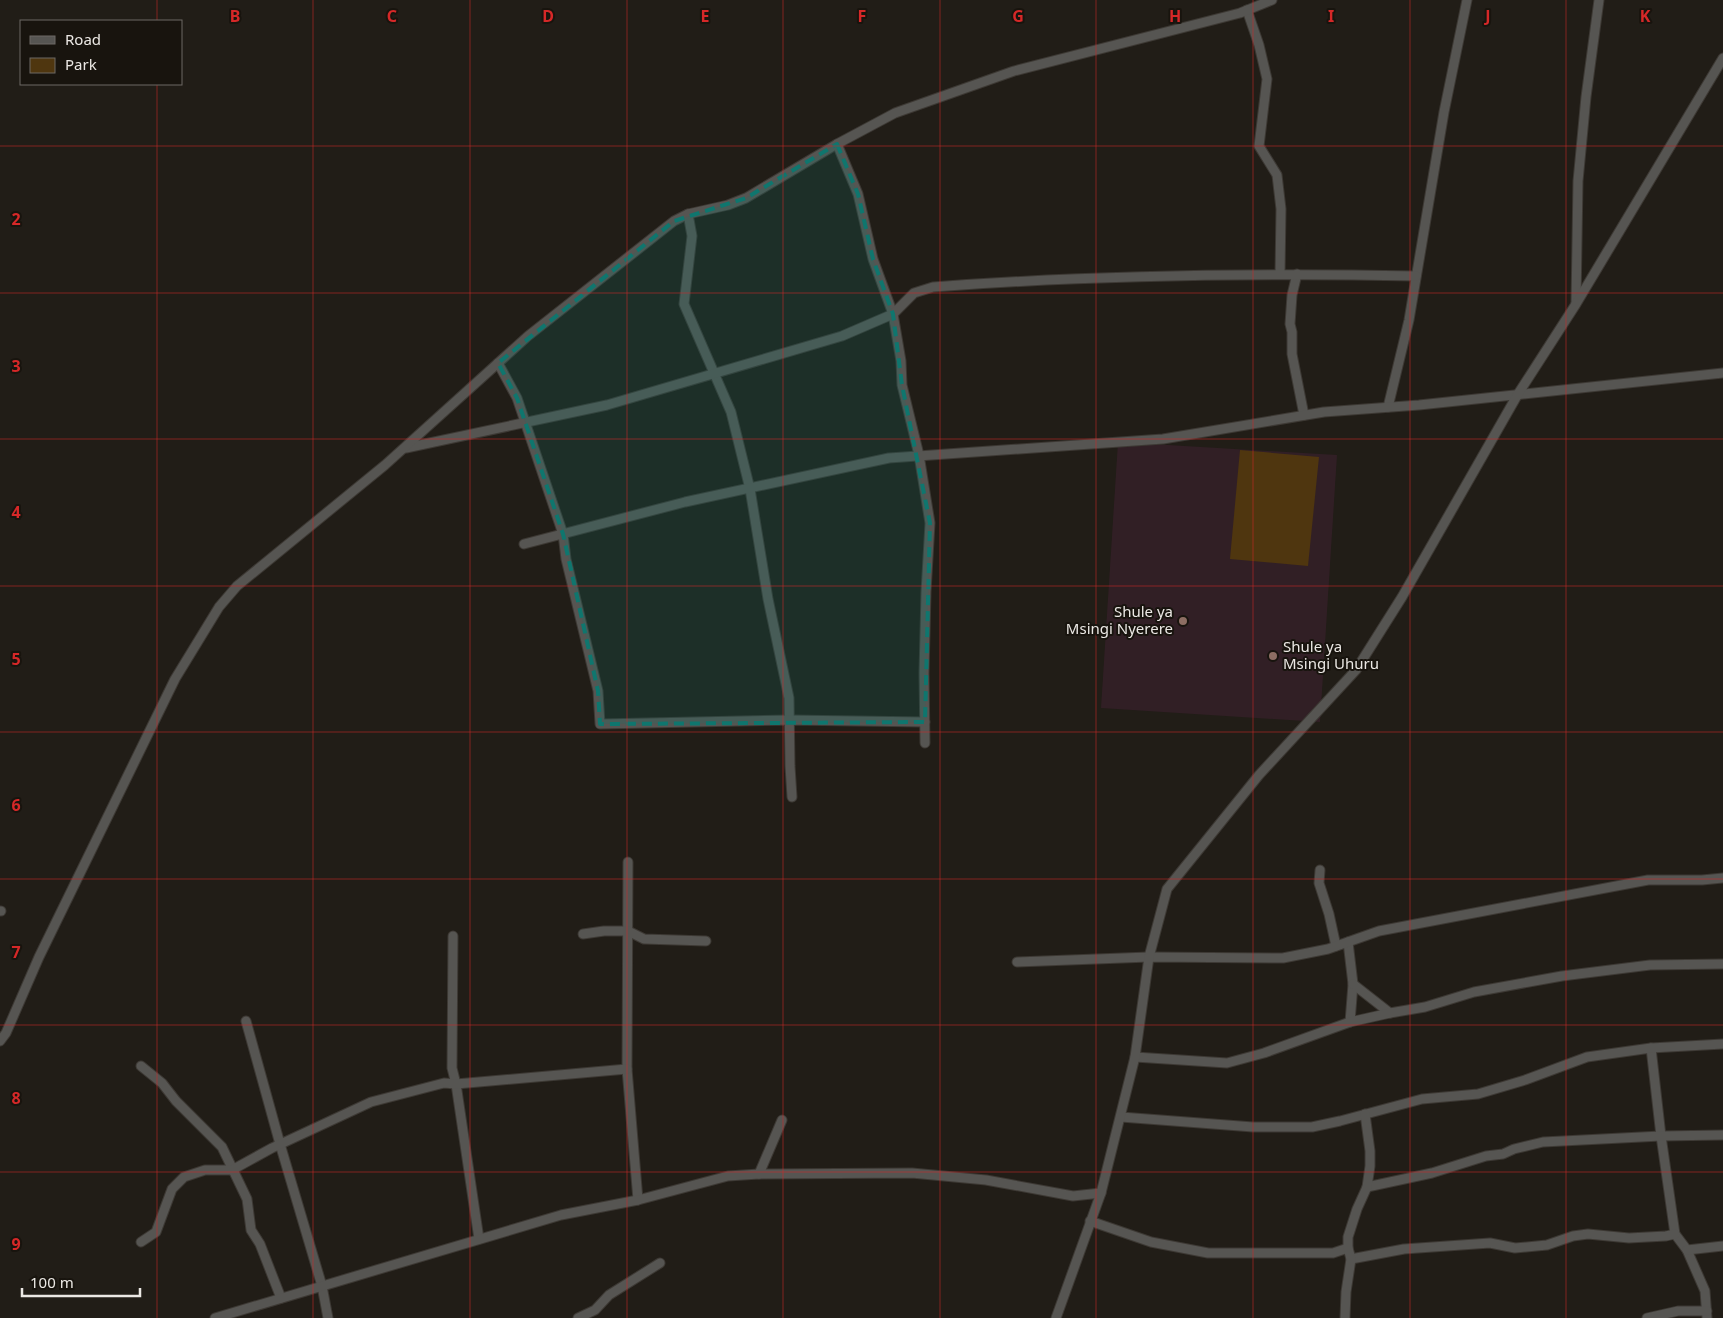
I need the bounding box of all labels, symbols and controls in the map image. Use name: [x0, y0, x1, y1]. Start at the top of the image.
text: B: [230, 5, 240, 27]
text: C: [387, 5, 397, 27]
text: D: [542, 5, 554, 27]
text: E: [701, 5, 710, 27]
text: F: [858, 5, 866, 27]
text: G: [1012, 5, 1024, 27]
text: H: [1169, 5, 1181, 27]
text: I: [1328, 5, 1334, 27]
text: J: [1483, 5, 1491, 27]
text: K: [1640, 5, 1651, 27]
legend: [20, 20, 182, 85]
text: Road: [65, 29, 101, 49]
text: Park: [65, 54, 97, 74]
text: 2: [11, 208, 21, 230]
text: 3: [11, 355, 21, 377]
text: 4: [11, 501, 21, 523]
place label: Shule ya Msingi Nyerere: [1066, 601, 1173, 638]
marker: Shule ya Msingi Nyerere: [1177, 615, 1189, 627]
place label: Shule ya Msingi Uhuru: [1283, 636, 1379, 673]
text: 5: [11, 648, 21, 670]
marker: Shule ya Msingi Uhuru: [1267, 650, 1279, 662]
text: 6: [11, 794, 21, 816]
text: 7: [11, 941, 21, 963]
text: 8: [11, 1087, 21, 1109]
text: 9: [11, 1233, 21, 1255]
scale bar: [22, 1266, 140, 1298]
text: 100 m: [30, 1272, 74, 1292]

